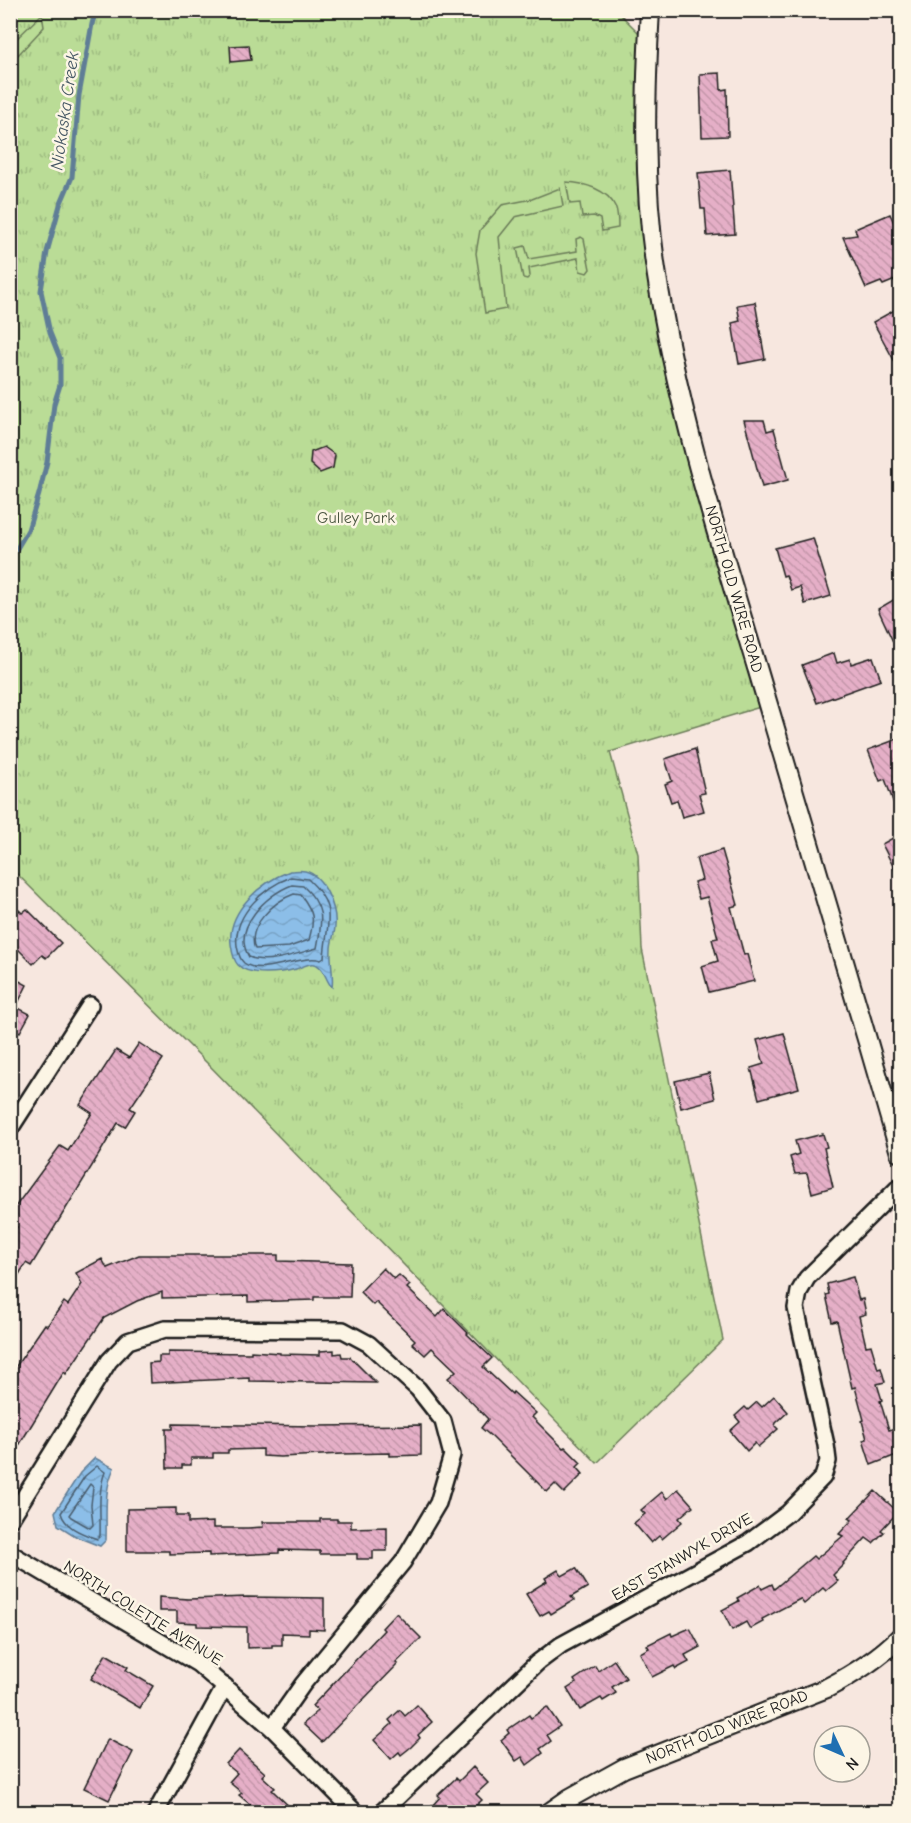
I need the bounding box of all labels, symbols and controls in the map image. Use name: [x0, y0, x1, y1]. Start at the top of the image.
water label: Niokaska Creek: [46, 50, 84, 172]
street label: NORTH OLD WIRE ROAD: [701, 503, 767, 675]
park label: Gulley Park: [317, 509, 395, 527]
street label: EAST STANWYK DRIVE: [609, 1509, 756, 1605]
street label: NORTH COLETTE AVENUE: [60, 1557, 226, 1669]
street label: NORTH OLD WIRE ROAD: [643, 1686, 811, 1768]
north arrow: [812, 1724, 872, 1784]
text: N: [842, 1754, 862, 1774]

